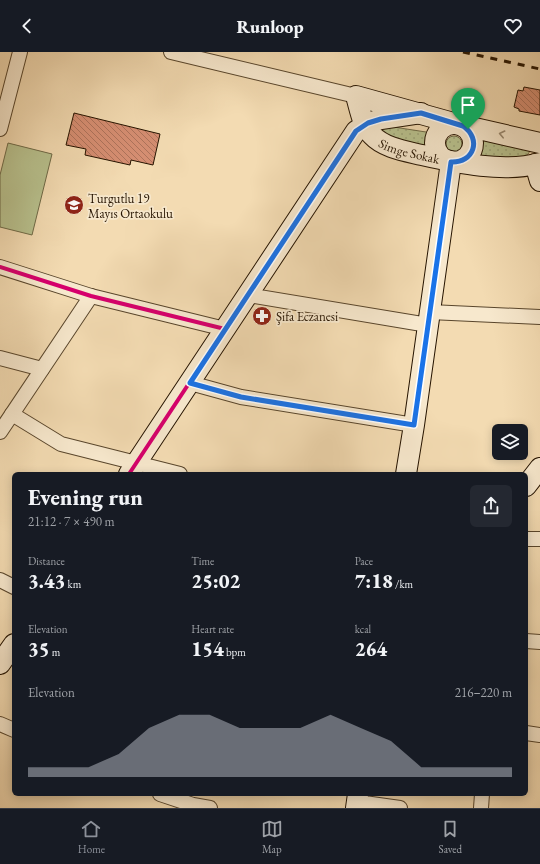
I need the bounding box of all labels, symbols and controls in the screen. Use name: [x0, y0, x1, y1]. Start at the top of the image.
icon: back: [16, 15, 38, 37]
text: Runloop: [236, 15, 304, 38]
icon: heart: [502, 15, 524, 37]
pin: [451, 88, 485, 129]
icon: arrive: [457, 94, 479, 116]
one-way arrow: [499, 131, 505, 139]
street label: Simge Sokak: [376, 134, 442, 167]
place label: Turgutlu 19 Mayıs Ortaokulu: [88, 190, 173, 222]
school or university icon: Turgutlu 19 Mayıs Ortaokulu: [63, 194, 85, 216]
pharmacy icon: Şifa Eczanesi: [251, 305, 273, 327]
place label: Şifa Eczanesi: [276, 308, 338, 325]
map controls: [492, 424, 528, 460]
button: layers: [492, 424, 528, 460]
text: Evening run: [28, 483, 143, 512]
button: share: [470, 485, 512, 527]
text: 21:12 · 7 × 490 m: [28, 513, 115, 530]
text: Distance: [28, 554, 65, 568]
text: Time: [191, 554, 214, 568]
text: Pace: [355, 554, 373, 568]
text: 3.43: [28, 568, 65, 594]
text: 25:02: [191, 568, 240, 594]
text: 7:18: [355, 568, 393, 594]
text: km: [65, 577, 81, 591]
text: /km: [393, 577, 413, 591]
text: Elevation: [28, 622, 68, 636]
text: Heart rate: [191, 622, 234, 636]
text: kcal: [355, 622, 371, 636]
text: 35: [28, 636, 50, 662]
text: 154: [191, 636, 224, 662]
text: 264: [355, 636, 387, 662]
text: m: [50, 645, 60, 659]
text: bpm: [224, 645, 246, 659]
text: Elevation: [28, 684, 75, 701]
text: 216–220 m: [455, 684, 512, 701]
tab: Home: [78, 818, 105, 856]
tab: Map: [261, 818, 283, 856]
tab: Saved: [439, 818, 462, 856]

